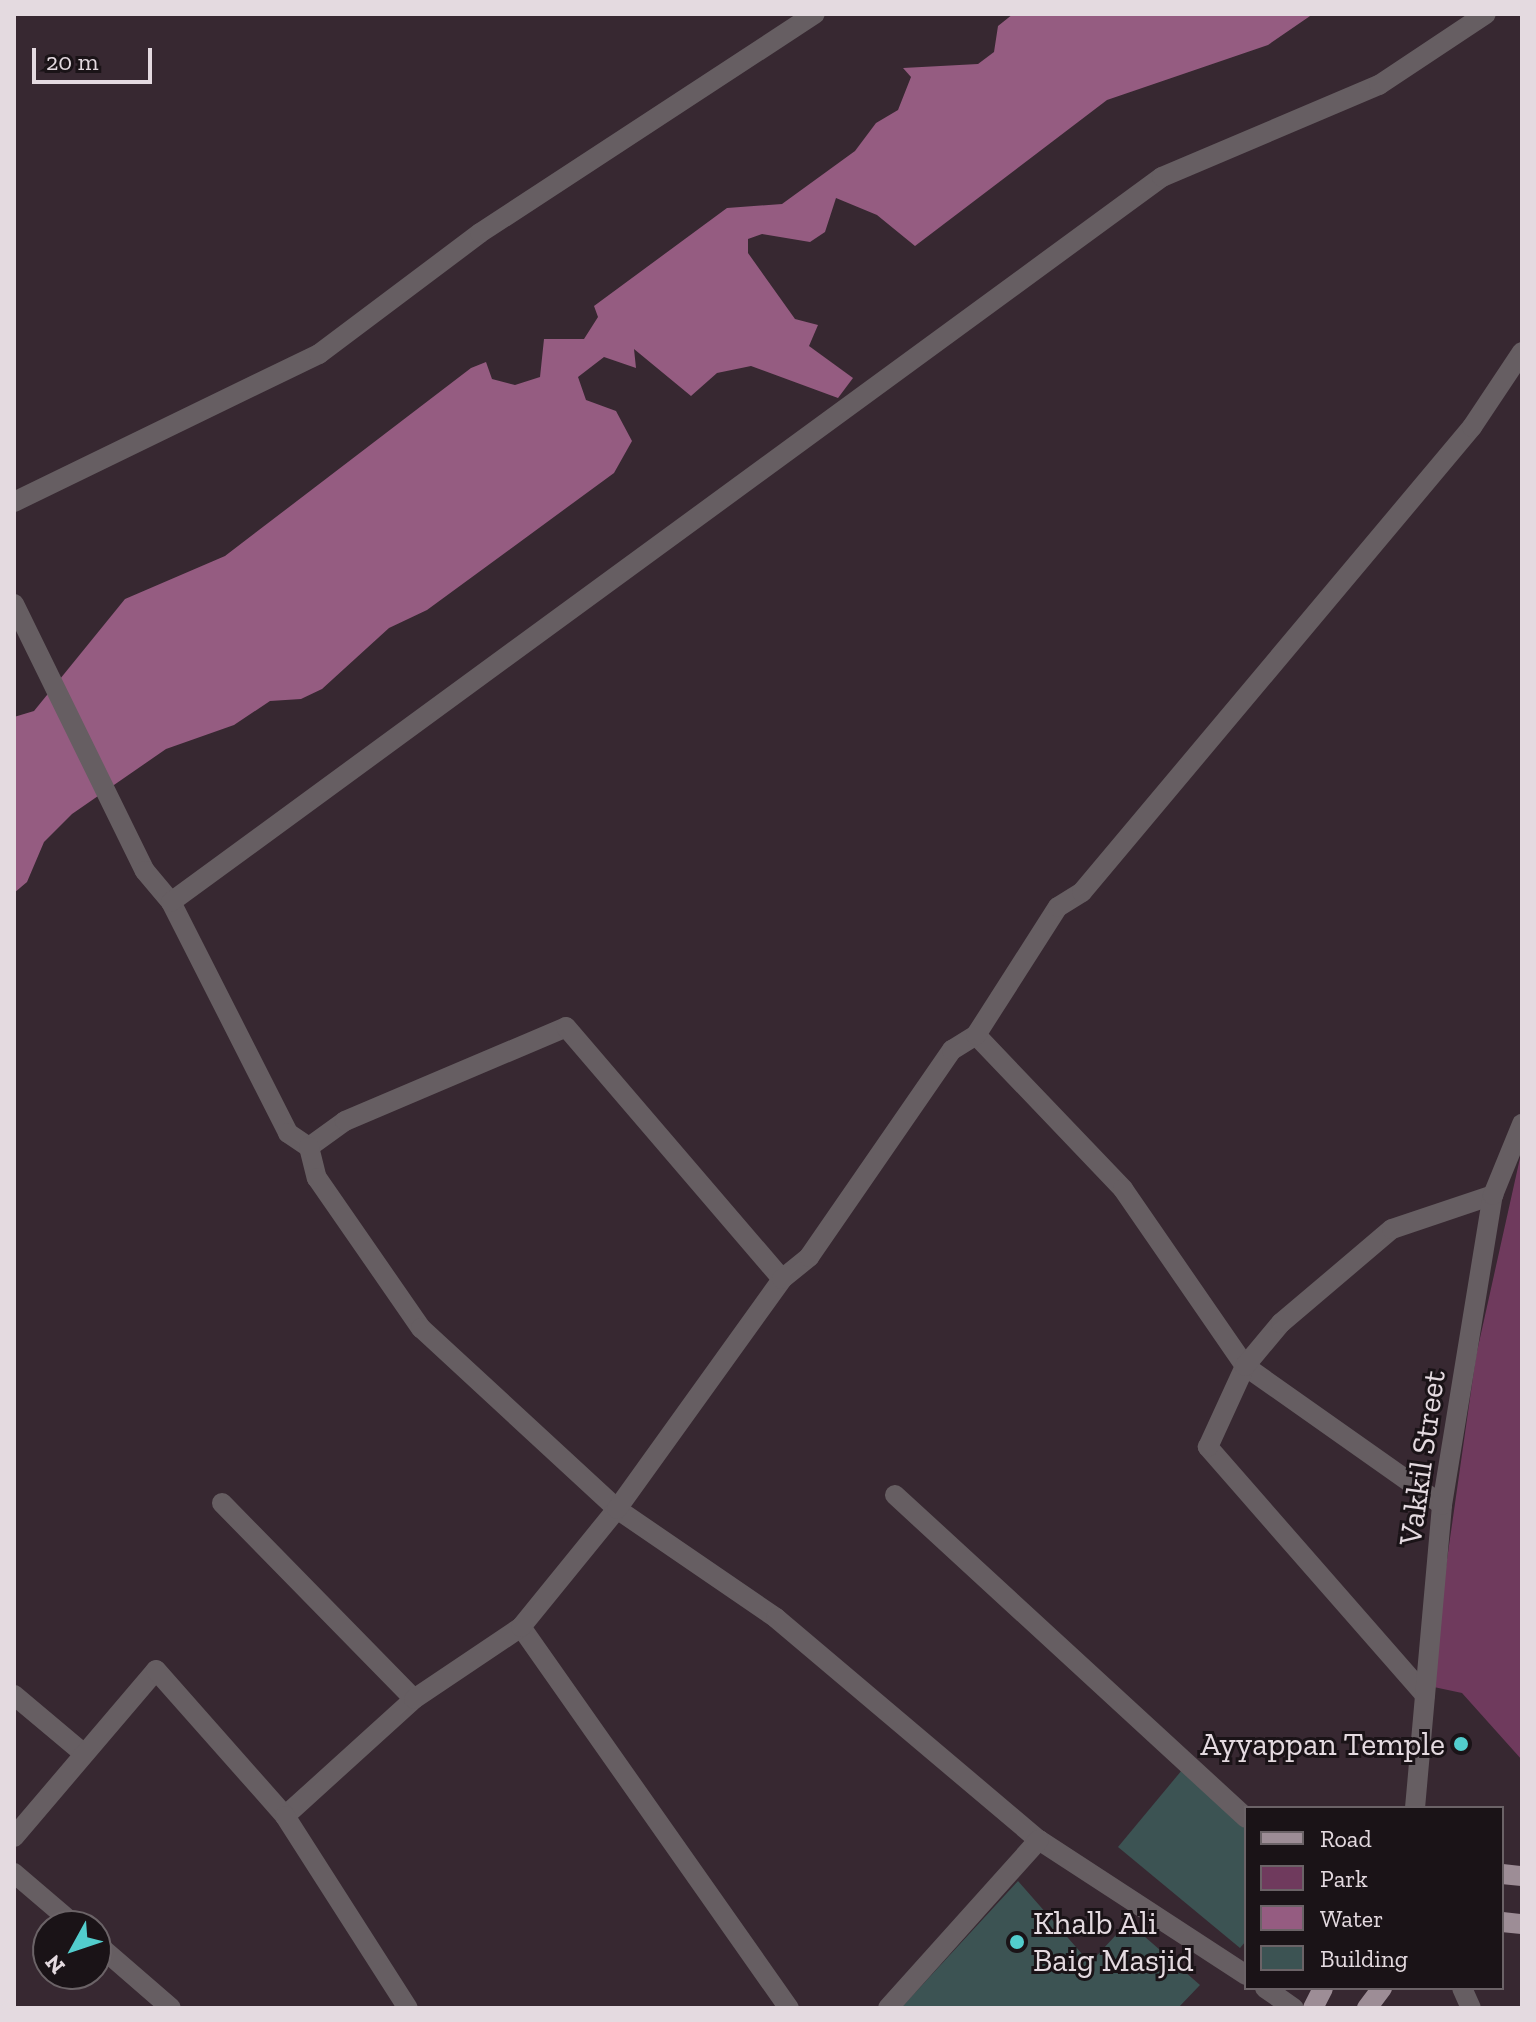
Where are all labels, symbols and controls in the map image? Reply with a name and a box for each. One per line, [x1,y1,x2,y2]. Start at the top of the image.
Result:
scale bar [36,32,156,82]
text: 20 m [46,47,98,76]
street label: Vakkil Street [1391,1368,1453,1548]
place label: Ayyappan Temple [1200,1725,1445,1763]
marker: Ayyappan Temple [1452,1735,1470,1753]
legend [1244,1806,1504,1990]
text: Road [1320,1824,1372,1853]
text: Park [1320,1864,1368,1893]
text: Water [1320,1904,1383,1933]
place label: Khalb Ali Baig Masjid [1033,1905,1194,1980]
north arrow [32,1910,112,1990]
marker: Khalb Ali Baig Masjid [1008,1933,1026,1951]
text: Building [1320,1944,1408,1973]
text: N [39,1949,70,1980]

